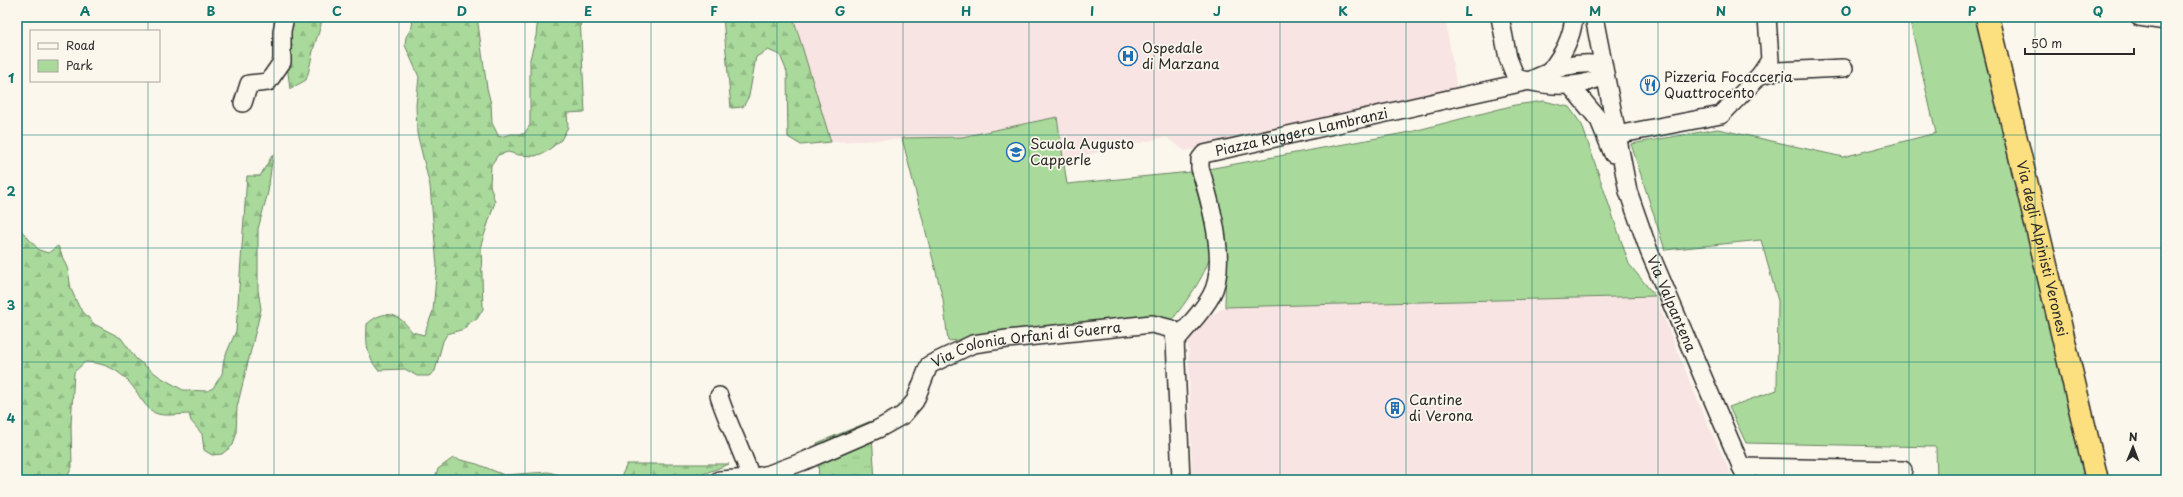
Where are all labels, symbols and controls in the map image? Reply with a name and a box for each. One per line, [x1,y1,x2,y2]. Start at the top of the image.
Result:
text: A [80,1,90,20]
text: B [207,1,216,20]
text: C [332,1,342,20]
text: D [457,1,467,20]
text: E [584,1,592,20]
text: F [710,1,718,20]
text: G [835,1,845,20]
text: H [961,1,971,20]
text: I [1090,1,1094,20]
text: J [1213,1,1221,20]
text: K [1338,1,1348,20]
text: L [1465,1,1473,20]
text: M [1589,1,1601,20]
text: N [1716,1,1726,20]
text: O [1841,1,1851,20]
text: P [1968,1,1977,20]
text: Q [2093,1,2103,20]
legend [30,30,160,82]
scale bar [2025,30,2134,56]
text: 50 m [2031,34,2062,52]
text: Road [66,36,95,54]
place label: Ospedale di Marzana [1142,37,1220,74]
hospital icon: Ospedale di Marzana [1117,45,1139,67]
text: Park [66,56,93,74]
place label: Pizzeria Focacceria Quattrocento [1664,66,1793,103]
text: 1 [8,68,14,87]
restaurant icon: Pizzeria Focacceria Quattrocento [1639,74,1661,96]
street label: Piazza Ruggero Lambranzi [1213,102,1390,161]
place label: Scuola Augusto Capperle [1030,133,1134,170]
school or university icon: Scuola Augusto Capperle [1005,141,1027,163]
street label: Via degli Alpinisti Veronesi [2011,158,2074,339]
text: 2 [6,181,16,200]
street label: Via Valpantena [1642,252,1702,355]
text: 3 [7,295,16,314]
street label: Via Colonia Orfani di Guerra [928,316,1122,372]
place label: Cantine di Verona [1409,389,1473,426]
building icon: Cantine di Verona [1384,397,1406,419]
text: 4 [7,408,16,427]
north arrow [2113,427,2153,467]
text: N [2129,428,2138,445]

